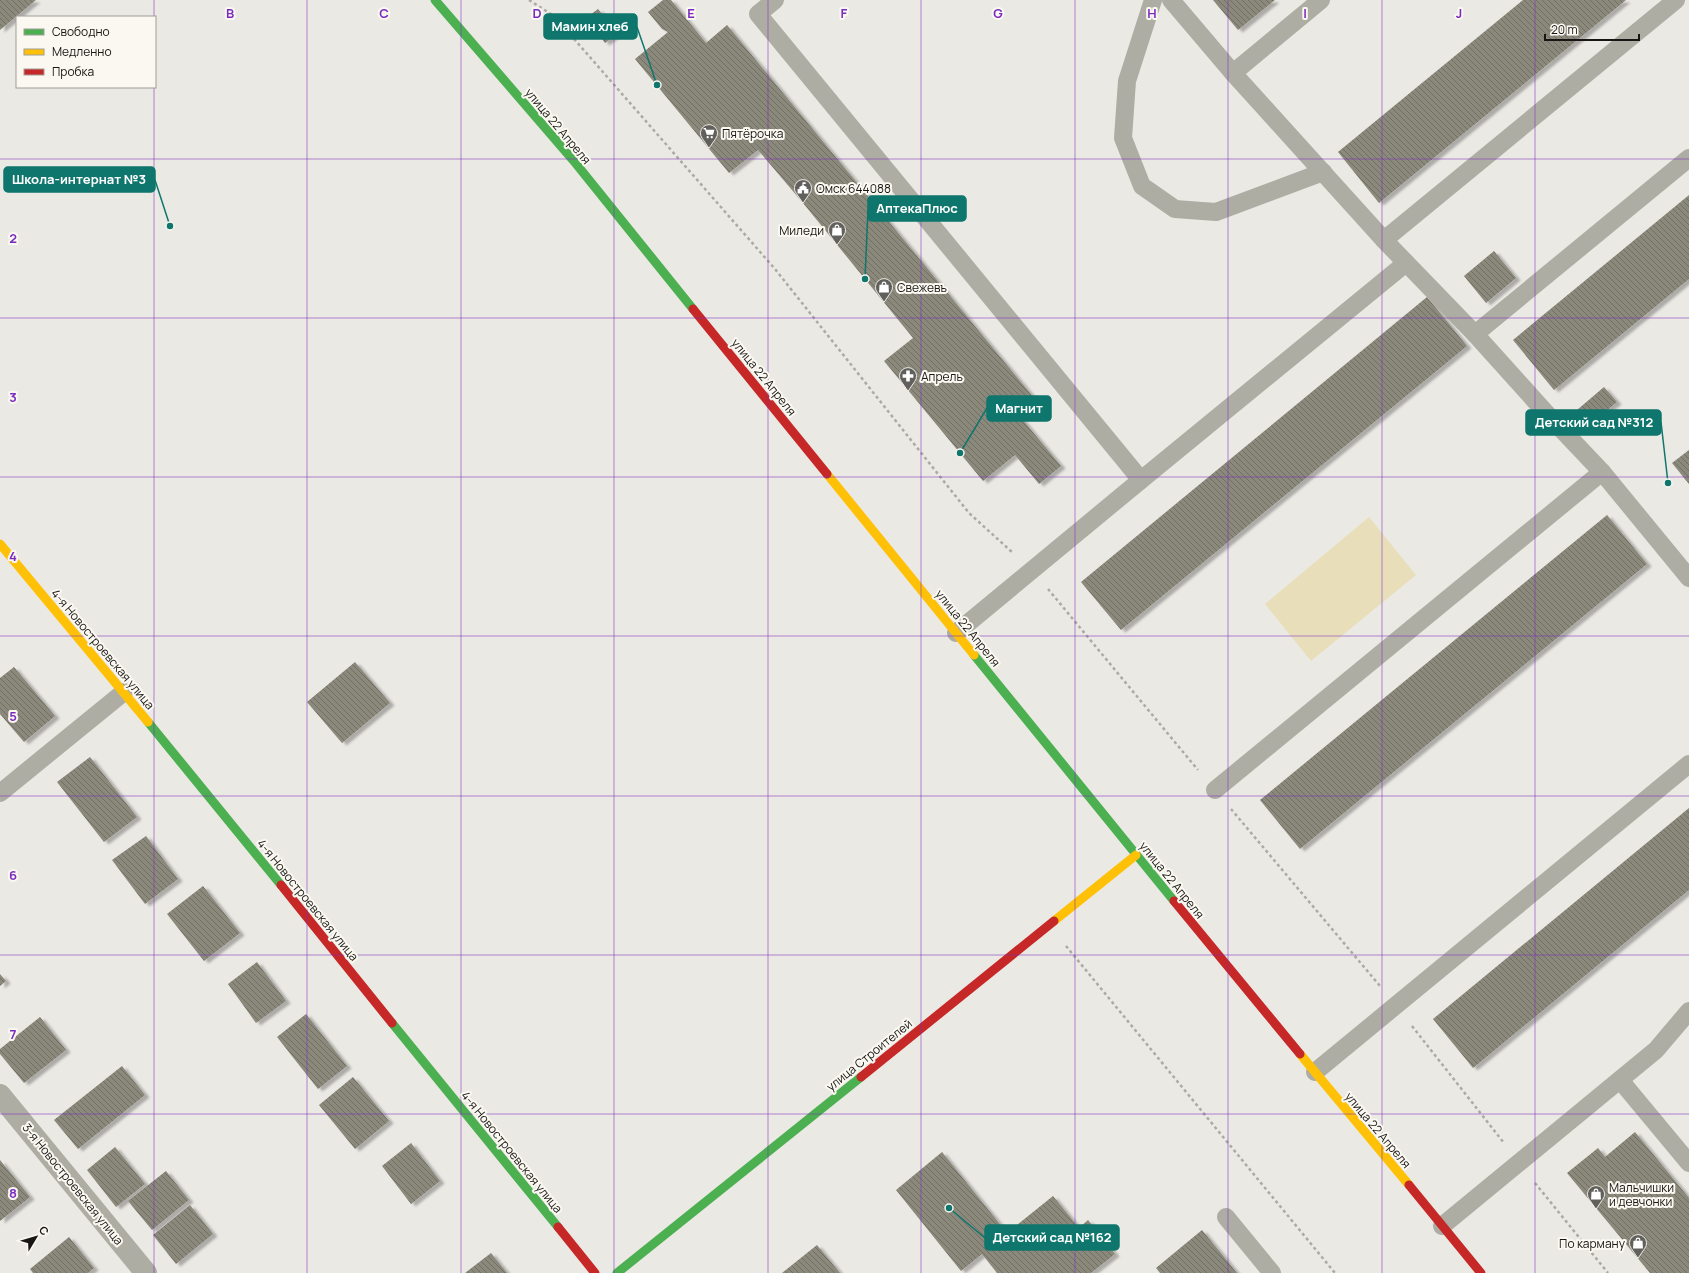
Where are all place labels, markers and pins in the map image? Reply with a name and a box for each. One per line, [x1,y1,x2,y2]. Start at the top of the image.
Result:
callout: Мамин хлеб [544,14,637,39]
supermarket icon: Пятёрочка [699,123,719,148]
place label: Пятёрочка [722,125,783,142]
callout: Школа-интернат №3 [4,167,155,192]
public building icon: Омск 644088 [793,178,813,203]
place label: Омск 644088 [816,180,891,197]
callout: АптекаПлюс [868,196,966,221]
shop icon: Миледи [827,220,847,245]
place label: Миледи [779,222,824,239]
shop icon: Свежевъ [874,277,894,302]
place label: Свежевъ [897,279,947,296]
pharmacy icon: Апрель [898,366,918,391]
place label: Апрель [921,368,963,385]
callout: Магнит [987,396,1051,421]
callout: Детский сад №312 [1526,410,1661,435]
place label: Мальчишки и девчонки [1609,1179,1674,1210]
shop icon: Мальчишки и девчонки [1586,1184,1606,1209]
callout: Детский сад №162 [985,1225,1119,1250]
shop icon: По карману [1628,1233,1648,1258]
place label: По карману [1559,1235,1626,1252]

